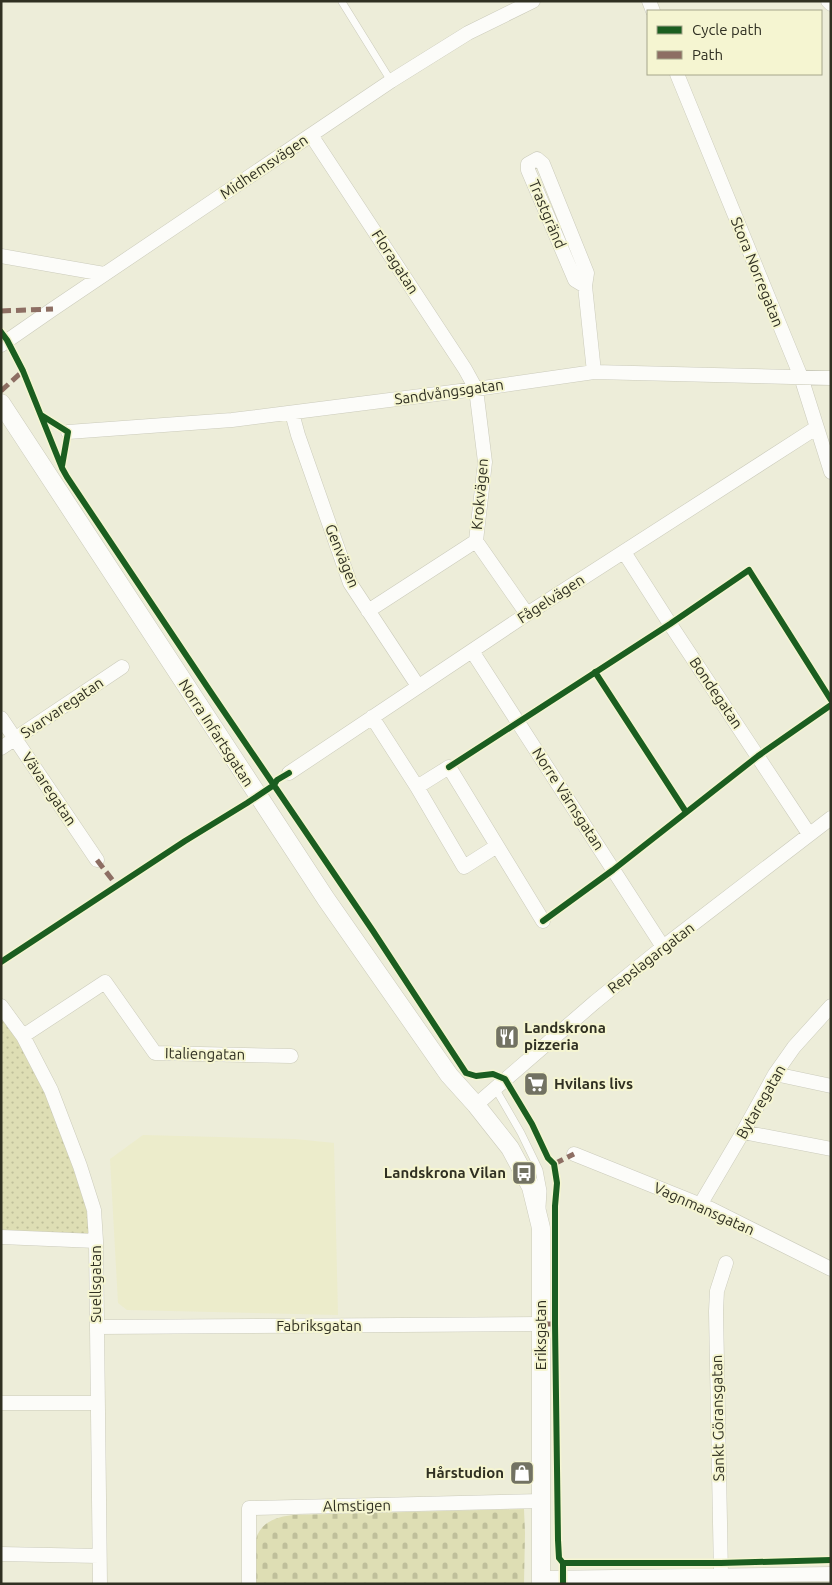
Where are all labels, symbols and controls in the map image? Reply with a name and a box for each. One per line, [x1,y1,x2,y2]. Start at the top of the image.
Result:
legend [647,10,822,75]
text: Cycle path [692,21,762,38]
text: Path [692,46,723,63]
street label: Midhemsvägen [217,131,311,202]
street label: Trastgränd [525,177,570,251]
street label: Stora Norregatan [728,214,787,329]
street label: Floragatan [369,227,422,297]
street label: Sandvångsgatan [393,375,505,408]
street label: Krokvägen [468,458,491,530]
street label: Genvägen [322,521,363,590]
street label: Fågelvägen [514,571,587,626]
street label: Bondegatan [686,654,747,732]
street label: Svarvaregatan [17,674,106,742]
street label: Norra Infartsgatan [175,676,257,790]
street label: Norre Värnsgatan [529,744,608,853]
street label: Vävaregatan [19,749,80,828]
street label: Repslagargatan [604,919,697,997]
place label: Landskrona pizzeria [524,1019,606,1053]
restaurant icon: Landskrona pizzeria [494,1024,520,1050]
street label: Italiengatan [165,1044,245,1063]
street label: Bytaregatan [733,1062,789,1142]
supermarket icon: Hvilans livs [523,1071,549,1097]
place label: Hvilans livs [554,1075,633,1092]
bus stop icon: Landskrona Vilan [511,1160,537,1186]
place label: Landskrona Vilan [384,1164,506,1181]
street label: Vagnmansgatan [651,1179,757,1238]
street label: Suellsgatan [87,1245,104,1323]
street label: Eriksgatan [532,1300,549,1370]
street label: Fabriksgatan [276,1317,362,1334]
street label: Sankt Göransgatan [708,1355,727,1481]
shop icon: Hårstudion [509,1460,535,1486]
place label: Hårstudion [426,1464,504,1481]
street label: Almstigen [323,1496,391,1515]

